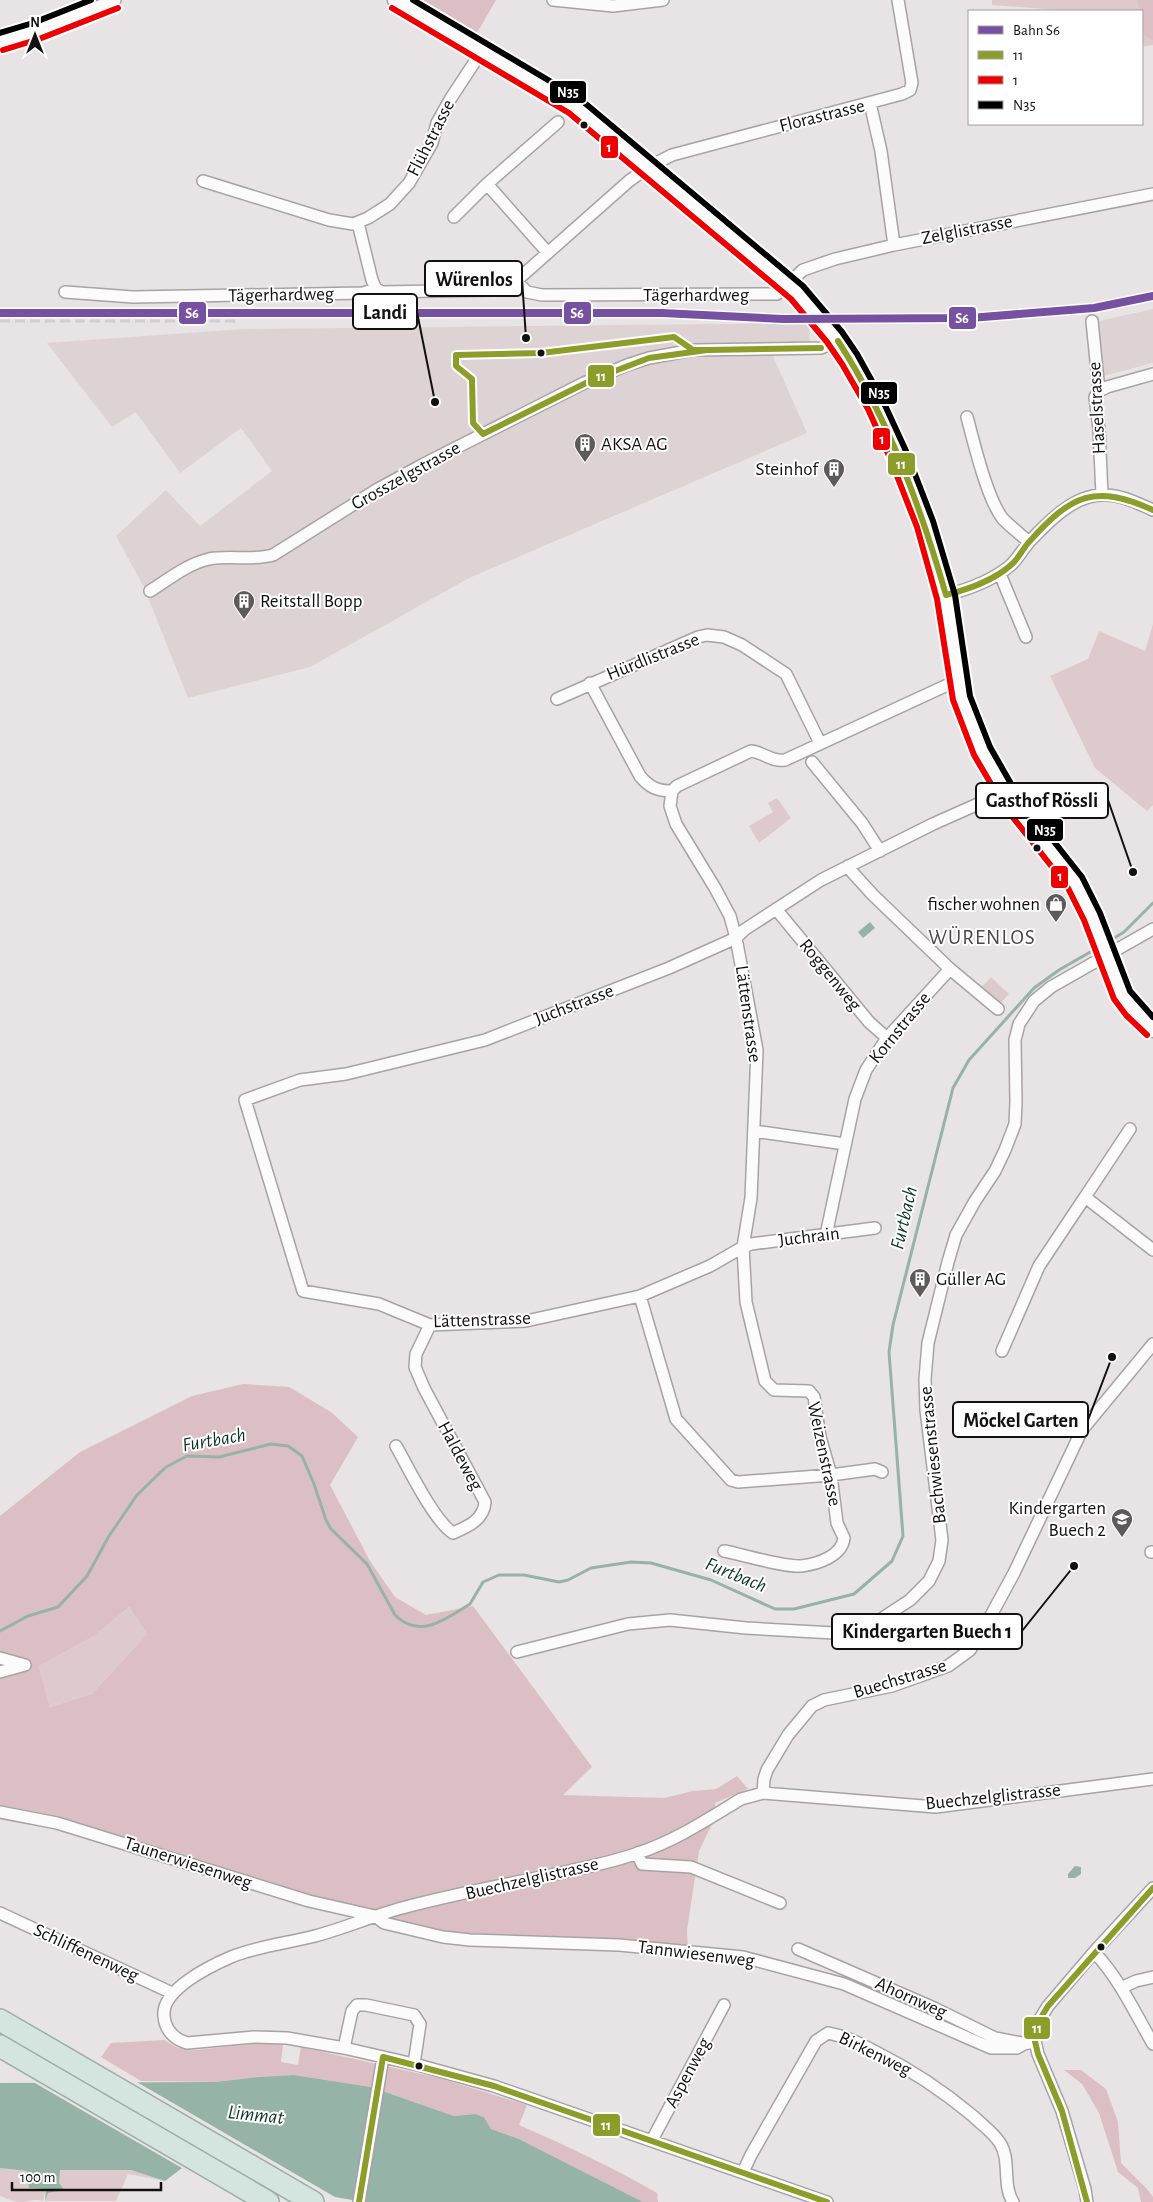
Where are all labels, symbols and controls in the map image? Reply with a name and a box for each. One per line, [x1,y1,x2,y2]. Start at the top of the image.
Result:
north arrow [10,10,60,60]
legend [968,10,1143,125]
text: N [30,16,40,30]
text: Bahn S6 [1013,23,1060,38]
text: 11 [1013,48,1023,63]
text: 1 [1013,73,1018,88]
line badge: N35 [549,80,587,104]
text: N35 [557,86,579,100]
street label: Florastrasse [777,96,867,136]
street label: Flühstrasse [404,97,458,179]
text: N35 [1013,98,1036,113]
unlabelled marker [579,120,589,130]
line badge: 1 [600,135,619,159]
text: 1 [606,141,612,155]
street label: Zelglistrasse [920,212,1014,248]
callout: Würenlos [425,261,522,296]
text: Würenlos [435,270,513,290]
street label: Tägerhardweg [228,285,335,305]
street label: Tägerhardweg [643,286,750,305]
callout: Landi [353,294,417,329]
line badge: S6 [178,301,207,325]
line badge: S6 [563,301,592,325]
text: Landi [363,303,407,323]
line badge: S6 [948,306,977,330]
text: S6 [185,307,199,321]
text: S6 [570,307,584,321]
text: S6 [955,312,969,326]
unlabelled marker [536,348,546,358]
street label: Haselstrasse [1085,361,1109,455]
line badge: 11 [587,364,615,388]
text: 11 [596,370,606,384]
line badge: N35 [860,381,898,405]
text: N35 [868,387,890,401]
line badge: 1 [872,427,891,451]
building icon: AKSA AG [573,432,597,463]
text: 1 [879,433,885,447]
place label: AKSA AG [601,435,668,454]
street label: Grosszelgstrasse [348,438,464,514]
line badge: 11 [887,452,916,476]
building icon: Steinhof [822,457,846,488]
text: 11 [896,458,906,472]
place label: Steinhof [755,460,819,479]
building icon: Reitstall Bopp [232,589,256,620]
place label: Reitstall Bopp [260,592,362,611]
street label: Hürdlistrasse [604,630,702,684]
callout: Gasthof Rössli [976,783,1108,818]
text: Gasthof Rössli [986,791,1098,811]
line badge: N35 [1026,818,1064,842]
text: N35 [1034,824,1056,838]
unlabelled marker [1032,843,1042,853]
line badge: 1 [1050,865,1069,889]
text: 1 [1057,870,1063,884]
shop icon: fischer wohnen [1044,892,1068,923]
place label: fischer wohnen [927,895,1040,914]
district label: WÜRENLOS [928,926,1036,948]
street label: Roggenweg [795,936,865,1015]
street label: Lättenstrasse [732,964,764,1064]
street label: Juchstrasse [532,981,616,1029]
street label: Kornstrasse [866,989,934,1067]
water label: Furtbach [887,1185,921,1251]
street label: Juchrain [777,1224,841,1250]
building icon: Güller AG [908,1267,932,1298]
place label: Güller AG [936,1270,1006,1289]
street label: Lättenstrasse [433,1309,531,1331]
street label: Bachwiesenstrasse [916,1385,950,1525]
street label: Weizenstrasse [804,1400,844,1508]
callout: Möckel Garten [953,1402,1088,1437]
text: Möckel Garten [963,1411,1079,1431]
street label: Haldeweg [434,1418,486,1494]
water label: Furtbach [181,1425,247,1455]
place label: Kindergarten Buech 2 [1008,1499,1106,1540]
school or university icon: Kindergarten Buech 2 [1110,1507,1134,1538]
water label: Furtbach [703,1554,769,1596]
callout: Kindergarten Buech 1 [832,1614,1022,1649]
text: Kindergarten Buech 1 [842,1622,1012,1642]
street label: Buechstrasse [851,1656,949,1702]
street label: Buechzelglistrasse [924,1780,1062,1814]
street label: Taunerwiesenweg [122,1833,255,1893]
street label: Buechzelglistrasse [464,1854,600,1904]
street label: Schliffenenweg [31,1920,142,1986]
street label: Tannwiesenweg [637,1937,756,1971]
unlabelled marker [1096,1942,1106,1952]
street label: Ahornweg [872,1974,950,2022]
line badge: 11 [1023,2016,1051,2040]
text: 11 [1032,2022,1042,2036]
street label: Birkenweg [836,2028,915,2080]
street label: Aspenweg [662,2034,715,2111]
unlabelled marker [414,2061,424,2071]
water label: Limmat [227,2102,285,2128]
line badge: 11 [592,2113,621,2137]
text: 11 [601,2119,611,2133]
scale bar [12,2160,161,2192]
text: 100 m [20,2170,55,2185]

